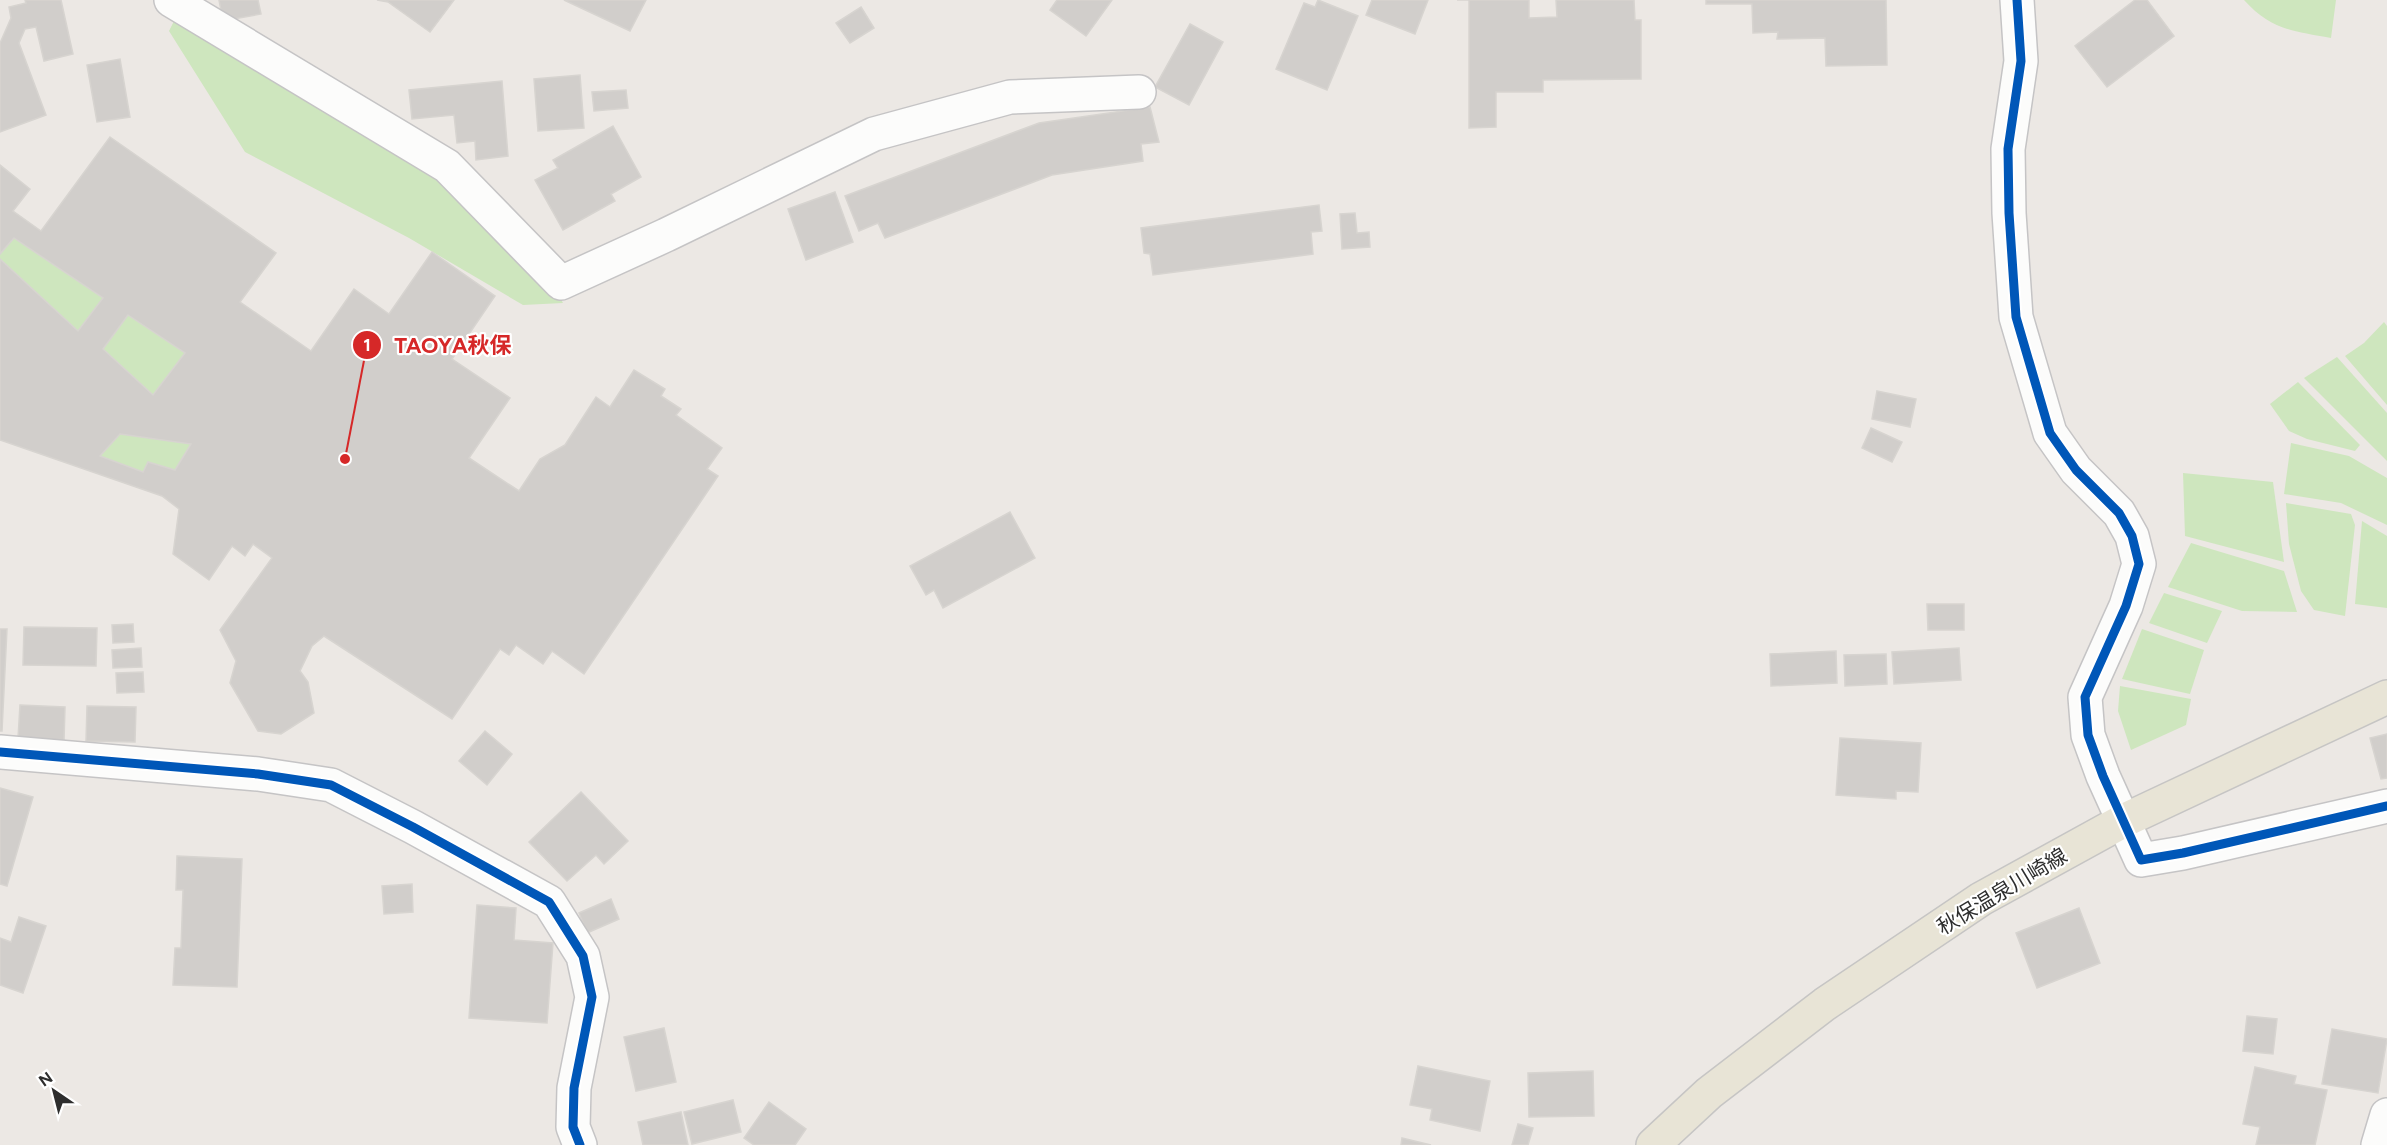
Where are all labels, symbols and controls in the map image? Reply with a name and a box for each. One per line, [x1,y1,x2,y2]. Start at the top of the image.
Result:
callout: TAOYA秋保 [352,325,523,365]
text: TAOYA秋保 [394,332,512,359]
text: 1 [363,334,371,356]
street label: 秋保温泉川崎線 [1933,842,2071,940]
north arrow [24,1061,84,1121]
text: N [35,1068,56,1090]

